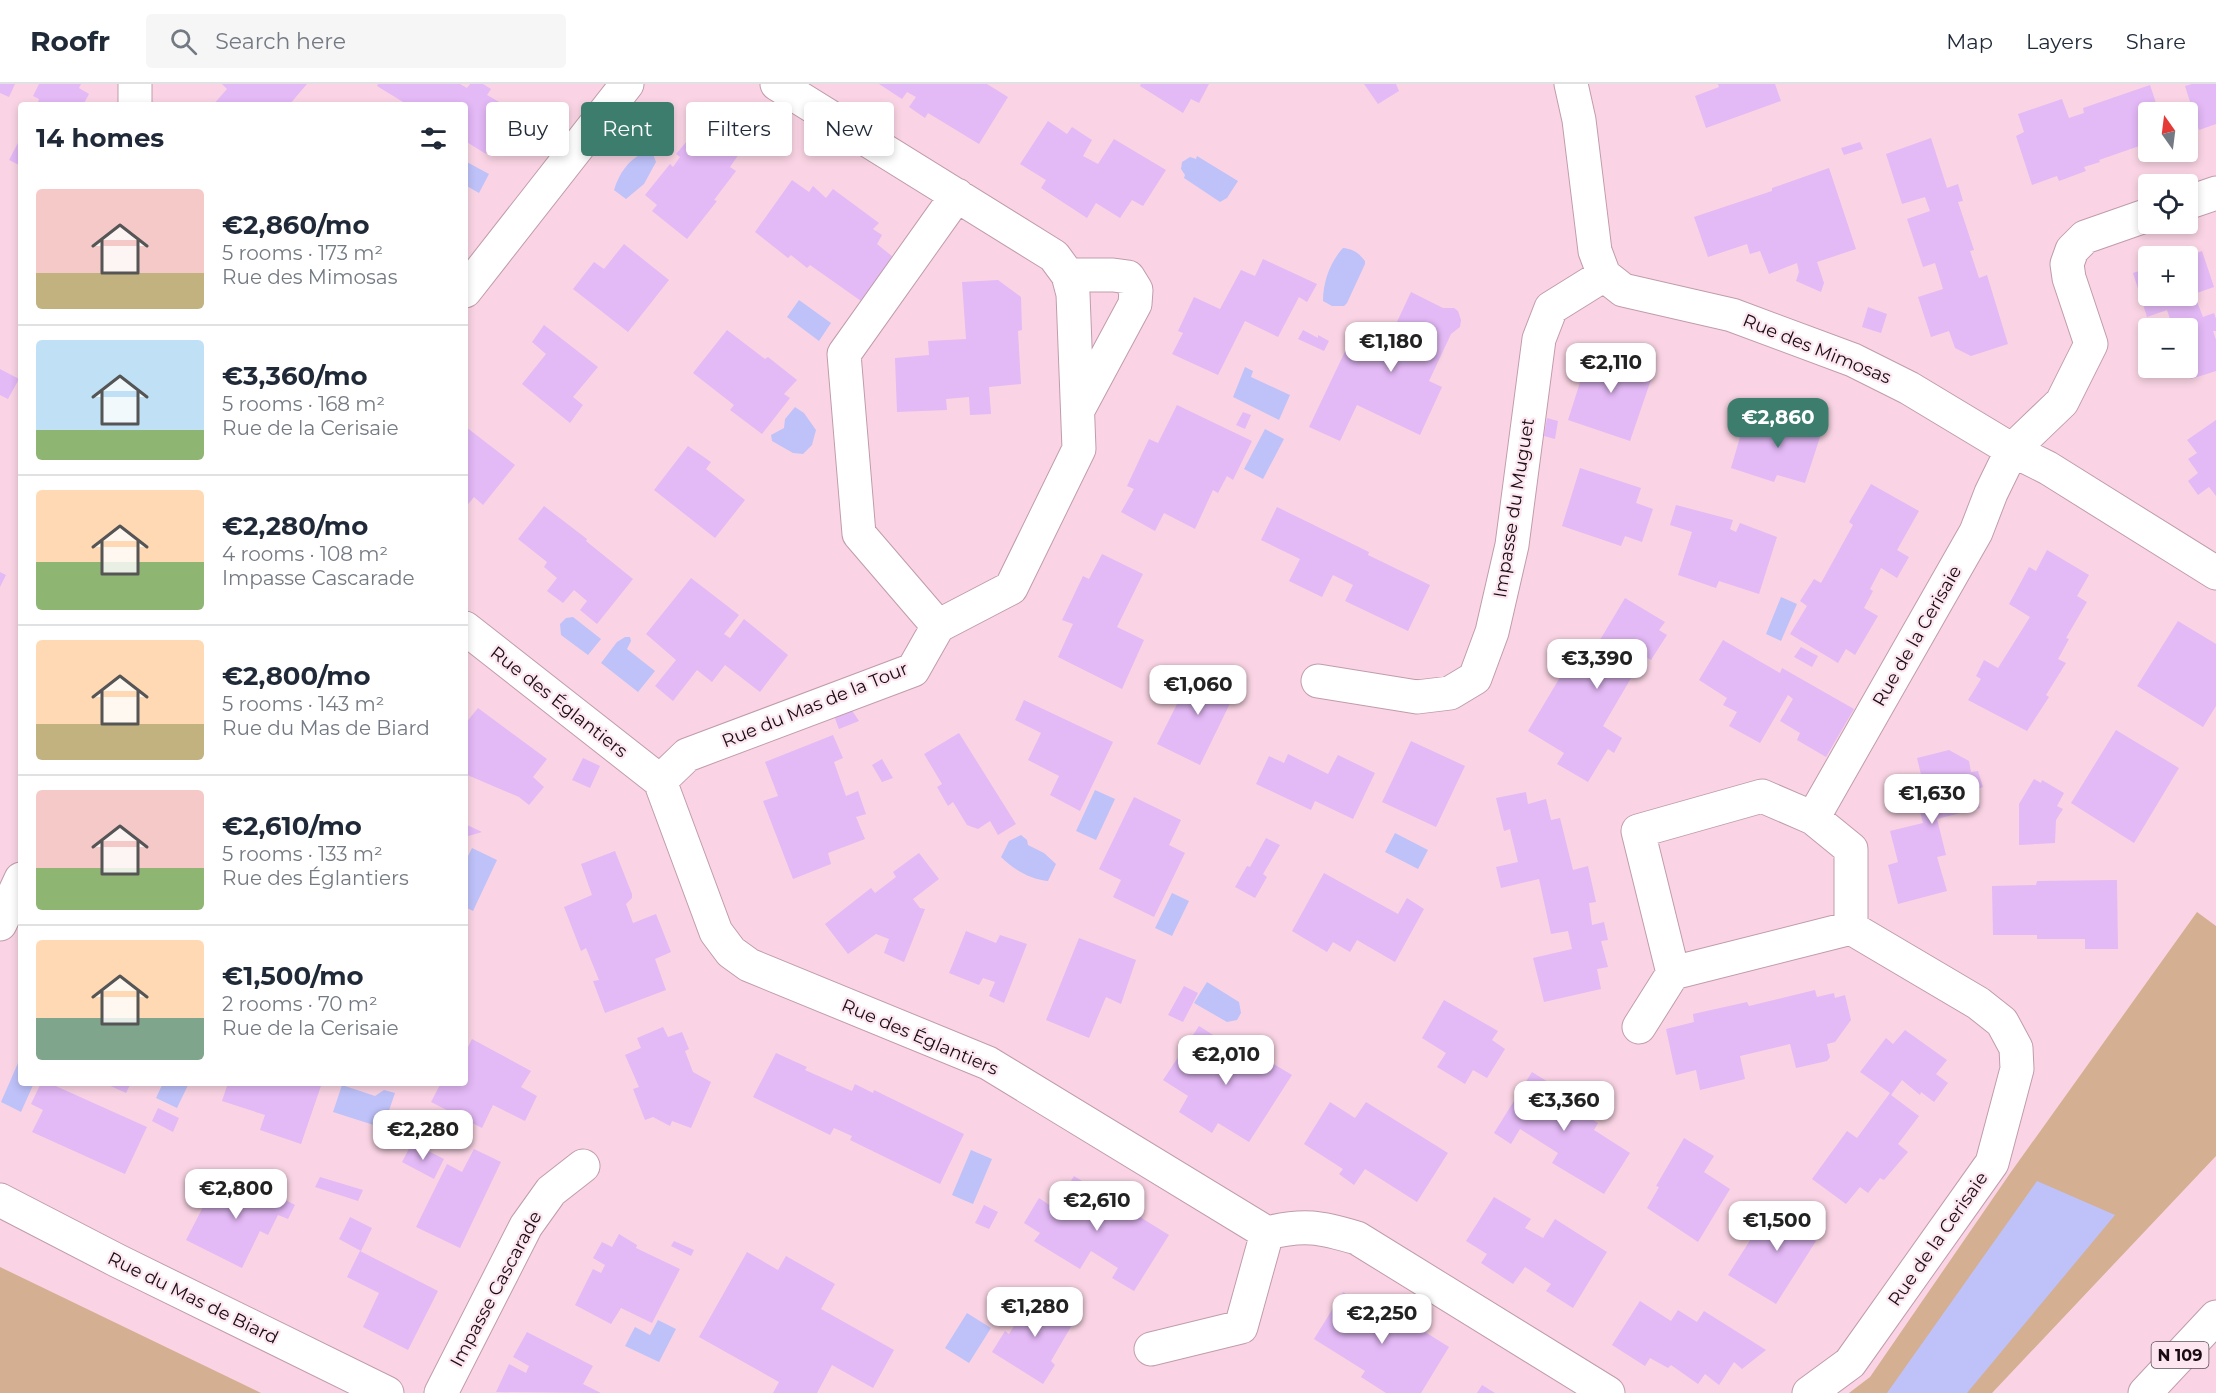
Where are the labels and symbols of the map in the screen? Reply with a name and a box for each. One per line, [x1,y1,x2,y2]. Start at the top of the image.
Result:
north arrow [2138,102,2198,162]
street label: Rue des Mimosas [1740,309,1895,389]
pin: €1,180 [1342,322,1440,373]
pin: €2,110 [1562,343,1660,394]
pin: €2,860 [1729,398,1827,449]
street label: Impasse du Muguet [1489,417,1539,599]
street label: Rue de la Cerisaie [1868,562,1966,710]
pin: €3,390 [1548,639,1646,690]
street label: Rue des Églantiers [486,642,632,763]
street label: Rue du Mas de la Tour [719,658,911,752]
pin: €1,060 [1149,665,1247,716]
pin: €1,630 [1883,774,1981,825]
street label: Rue des Églantiers [838,994,1002,1080]
pin: €2,010 [1177,1035,1275,1086]
pin: €3,360 [1515,1081,1613,1132]
pin: €2,280 [374,1110,472,1161]
street label: Rue de la Cerisaie [1883,1167,1993,1310]
pin: €2,800 [187,1169,285,1220]
pin: €2,610 [1048,1181,1146,1232]
pin: €1,500 [1728,1201,1826,1252]
street label: Impasse Cascarade [446,1207,546,1371]
street label: Rue du Mas de Biard [104,1247,282,1349]
pin: €1,280 [986,1287,1084,1338]
pin: €2,250 [1333,1294,1431,1345]
road number: N 109 [2152,1342,2208,1368]

